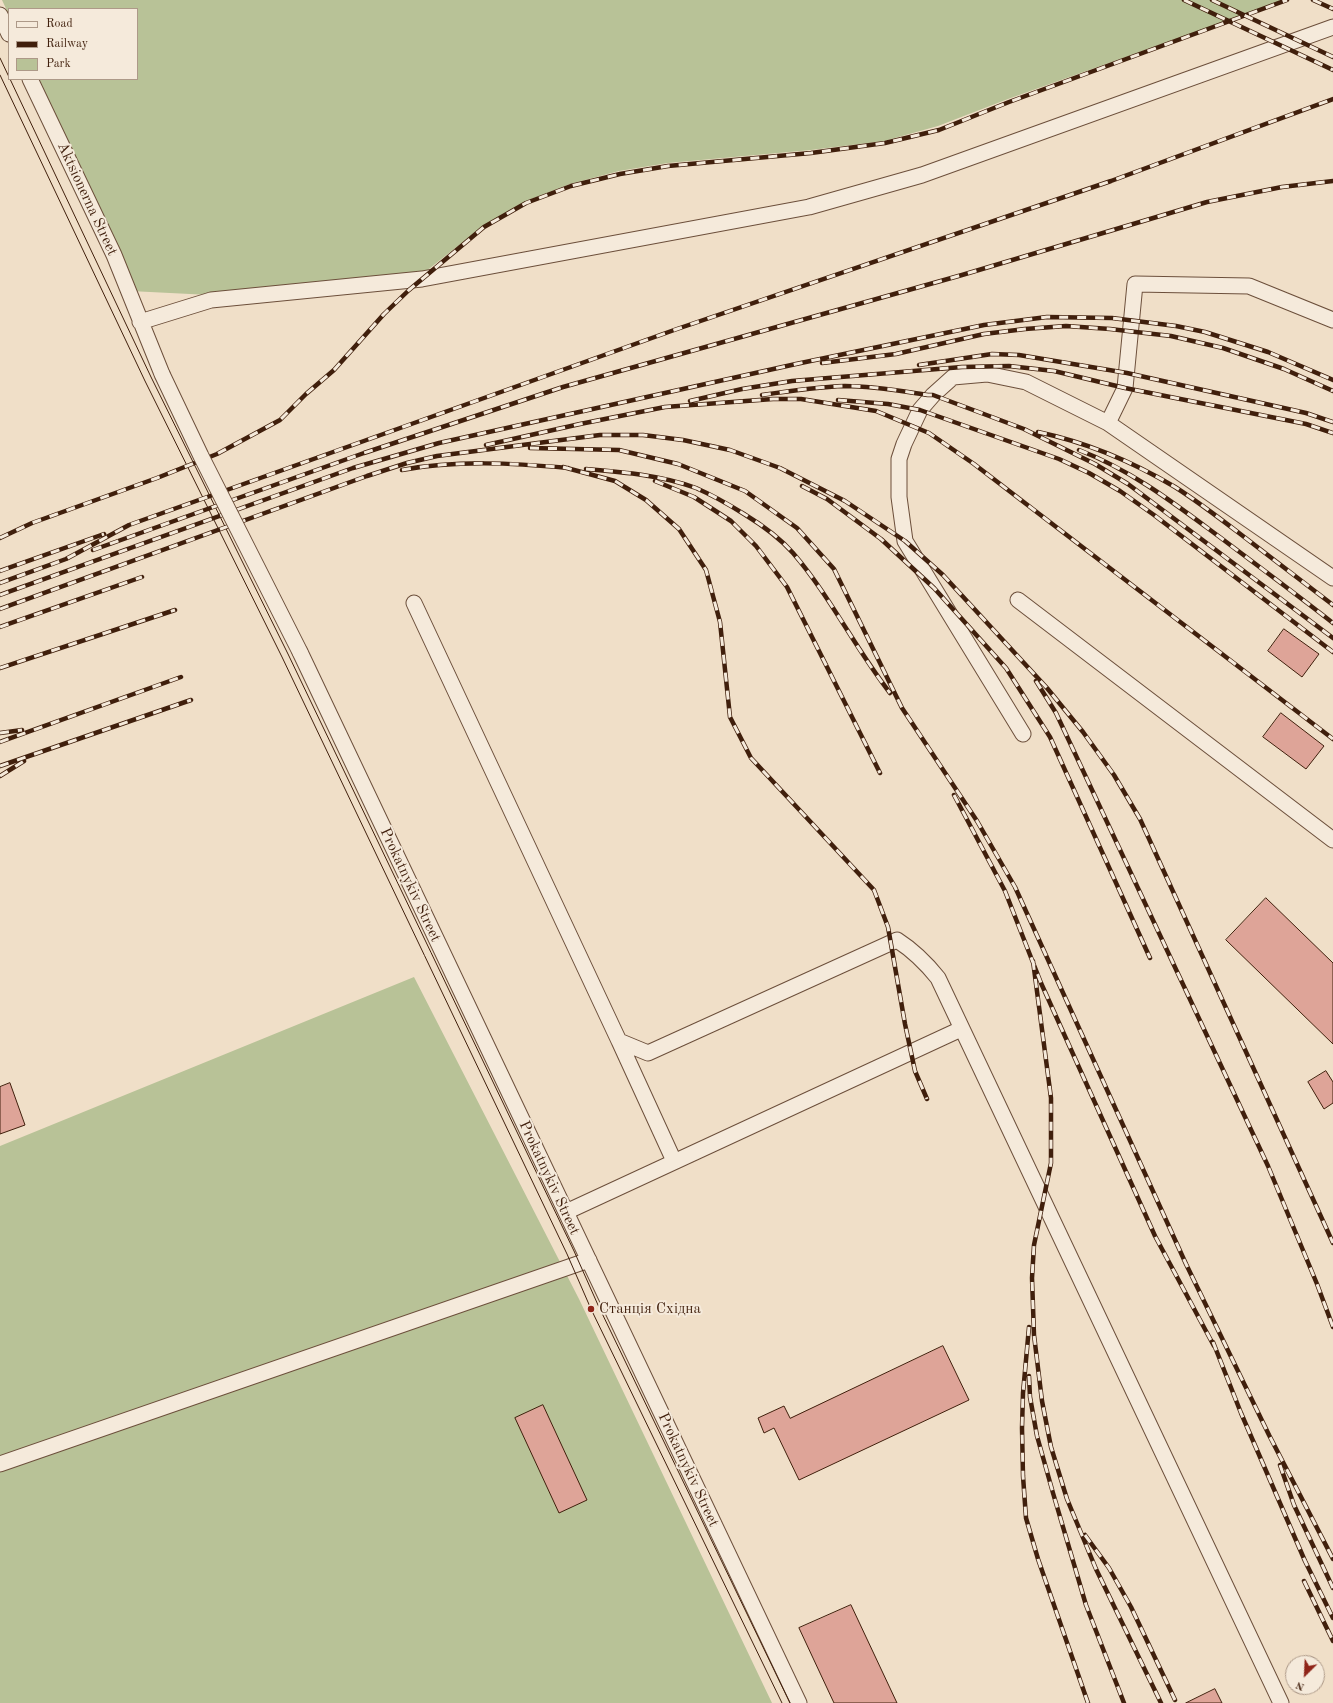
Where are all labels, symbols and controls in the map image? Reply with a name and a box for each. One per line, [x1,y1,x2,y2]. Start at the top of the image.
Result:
legend [8,8,138,80]
text: Road [46,18,73,30]
text: Railway [46,38,88,50]
text: Park [46,58,71,70]
street label: Aktsionerna Street [53,139,121,259]
street label: Prokatnykiv Street [376,825,444,945]
street label: Prokatnykiv Street [515,1118,583,1238]
place label: Станція Східна [599,1300,701,1318]
marker: Станція Східна [586,1304,596,1314]
street label: Prokatnykiv Street [654,1410,722,1530]
north arrow [1285,1655,1325,1695]
text: N [1294,1679,1306,1692]

